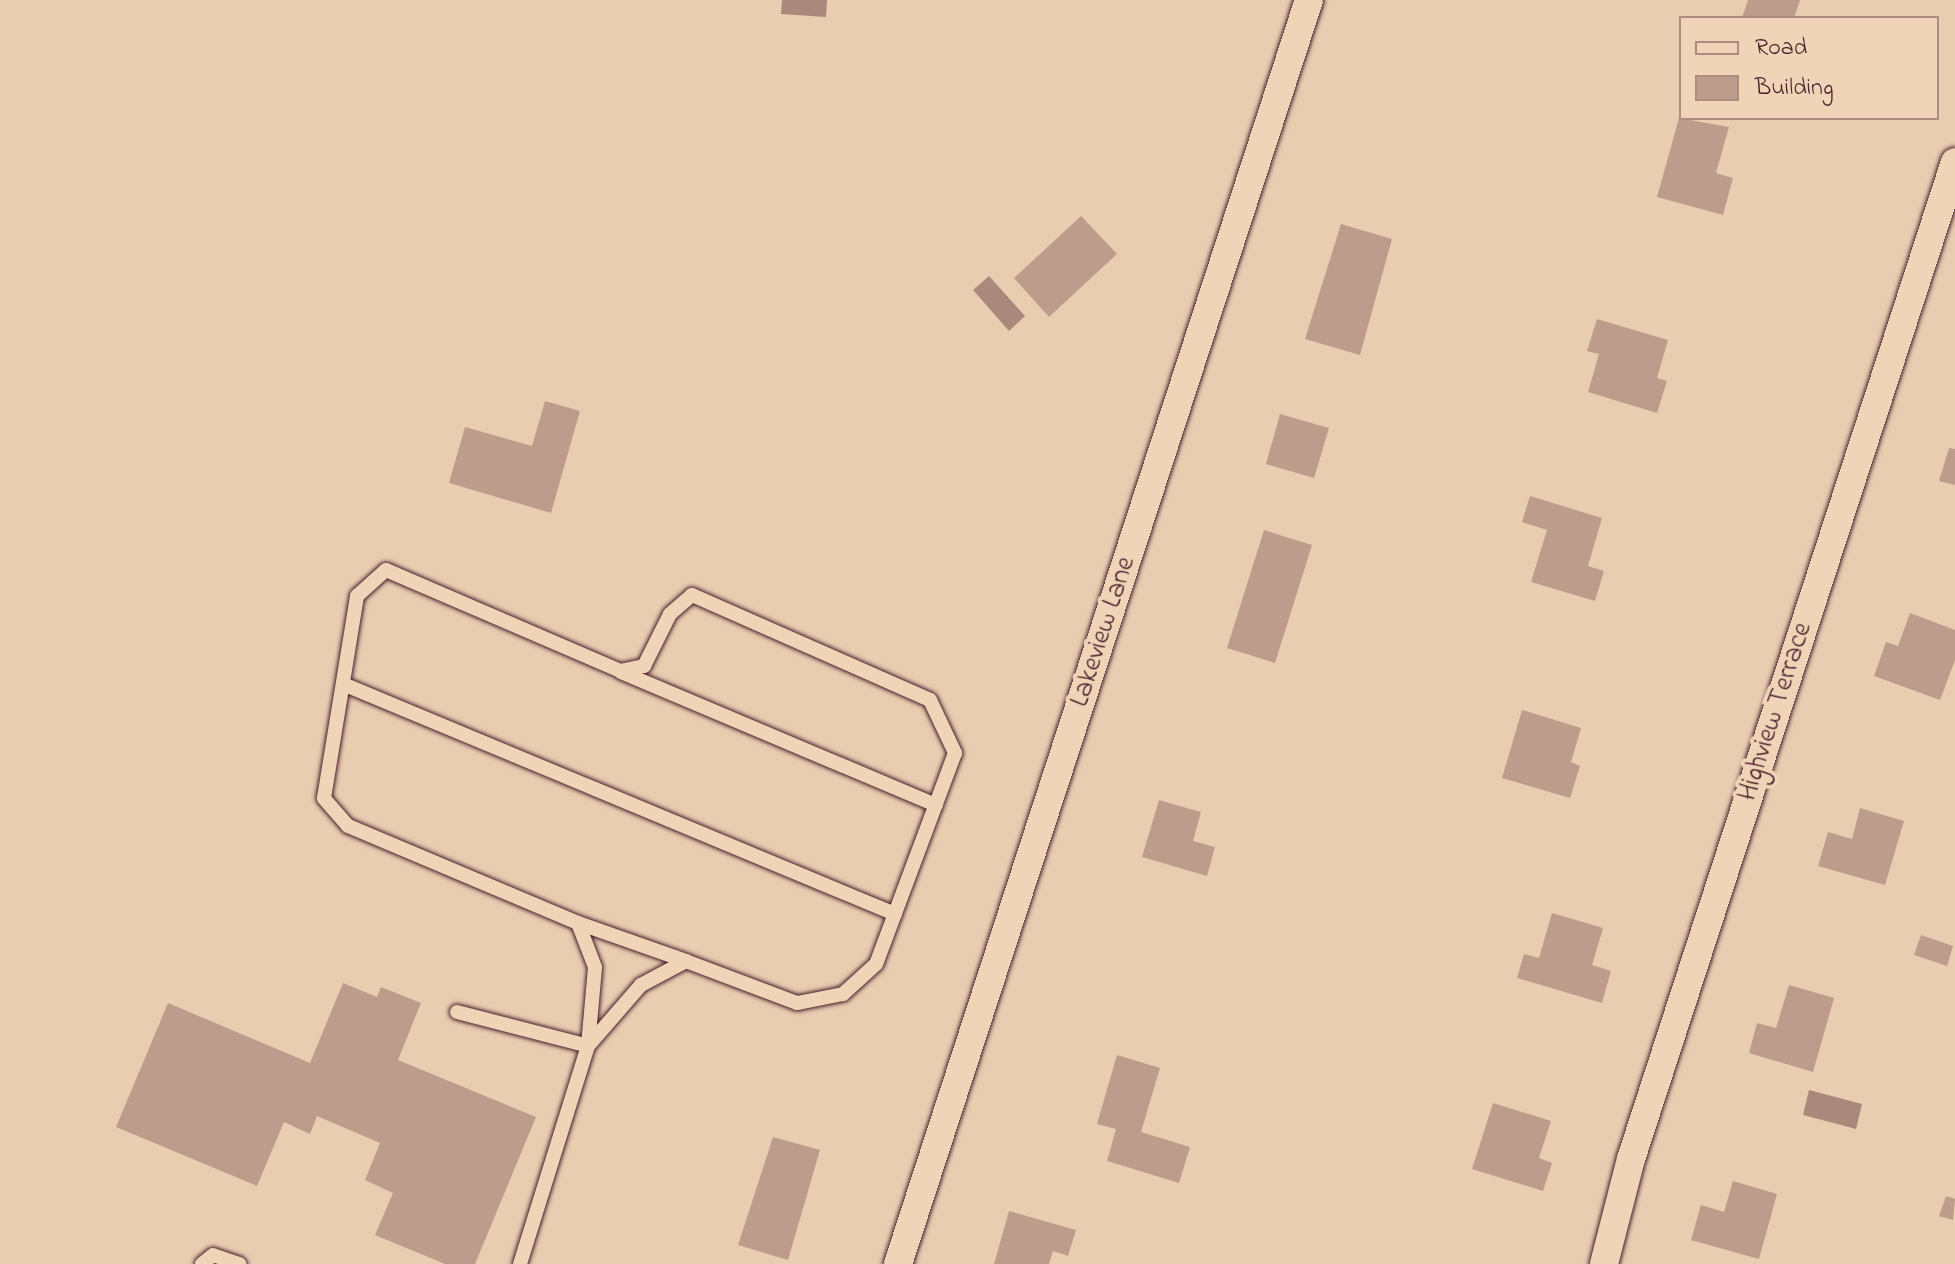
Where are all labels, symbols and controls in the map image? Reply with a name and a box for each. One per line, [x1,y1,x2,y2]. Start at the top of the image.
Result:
legend [1679,16,1939,120]
text: Road [1755,31,1807,66]
text: Building [1755,71,1834,106]
street label: Lakeview Lane [1064,553,1144,711]
street label: Highview Terrace [1731,618,1821,806]

